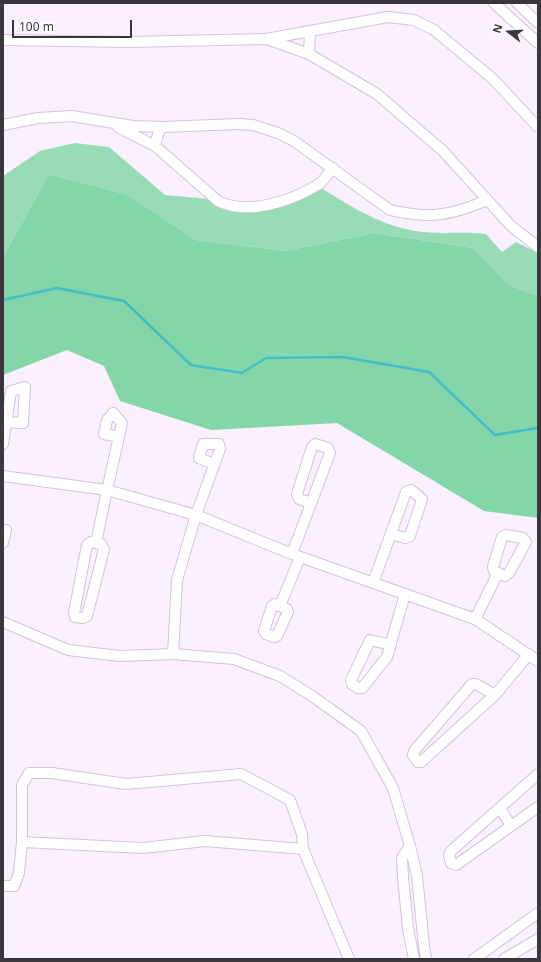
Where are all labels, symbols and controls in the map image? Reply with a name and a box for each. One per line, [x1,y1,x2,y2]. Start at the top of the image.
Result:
scale bar [14,12,134,38]
north arrow [489,12,529,52]
text: 100 m [19,18,54,35]
text: N [489,22,506,35]

